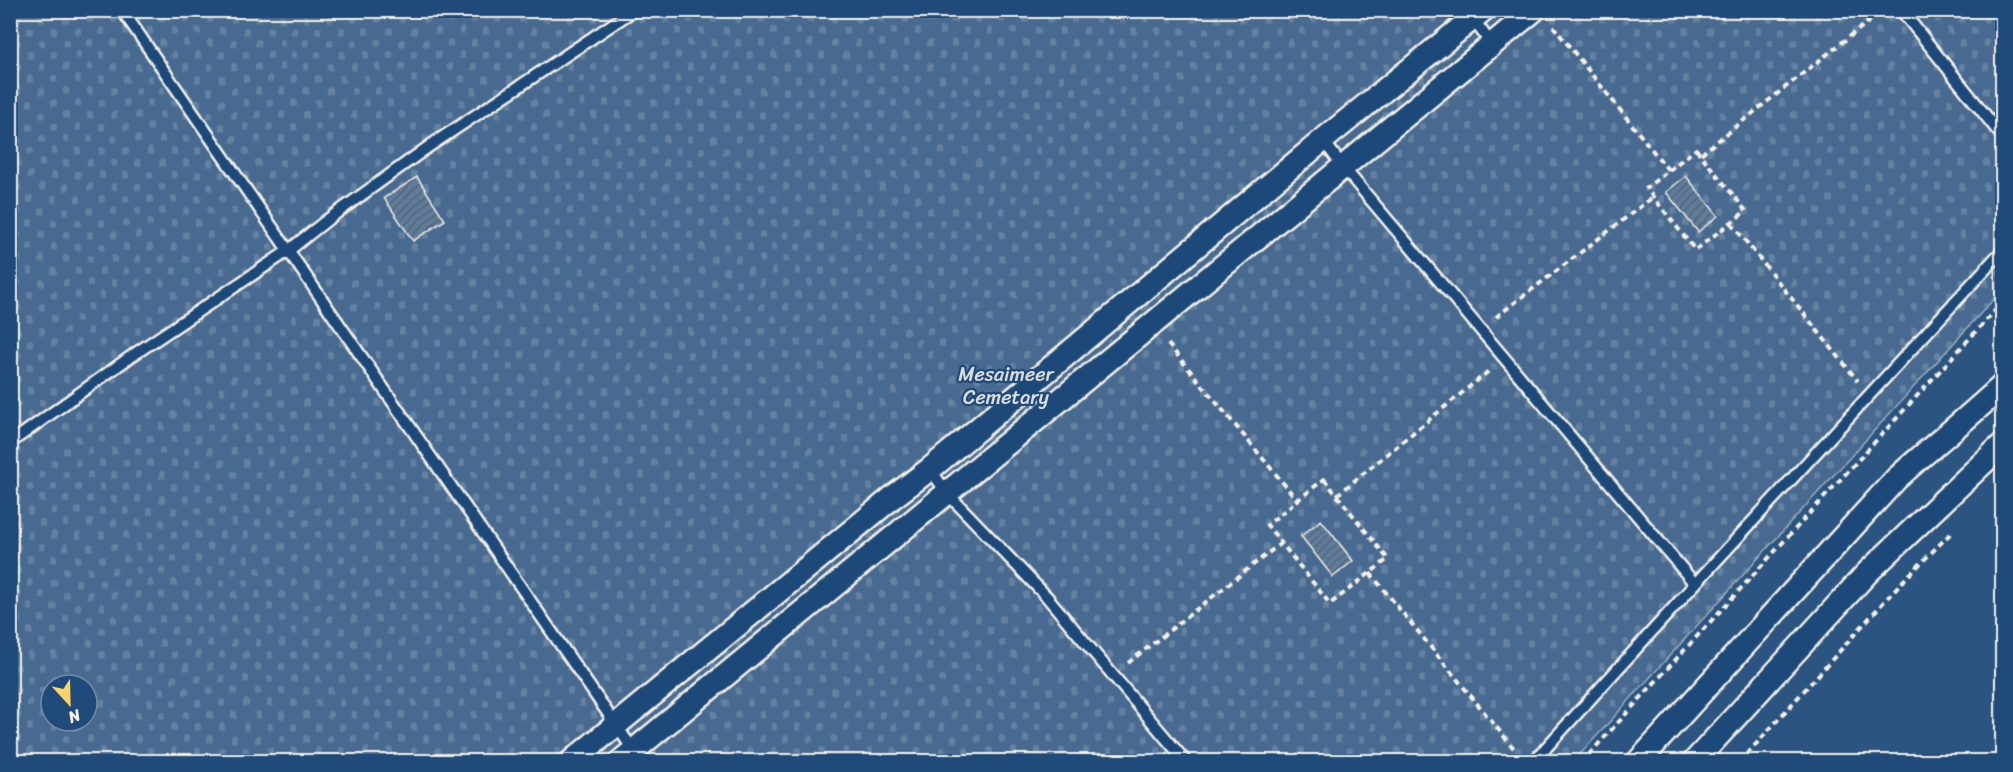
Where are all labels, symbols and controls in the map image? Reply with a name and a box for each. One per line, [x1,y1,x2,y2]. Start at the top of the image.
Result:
park label: Mesaimeer Cemetary [958,357,1055,415]
north arrow [39,673,99,733]
text: N [63,701,86,732]

